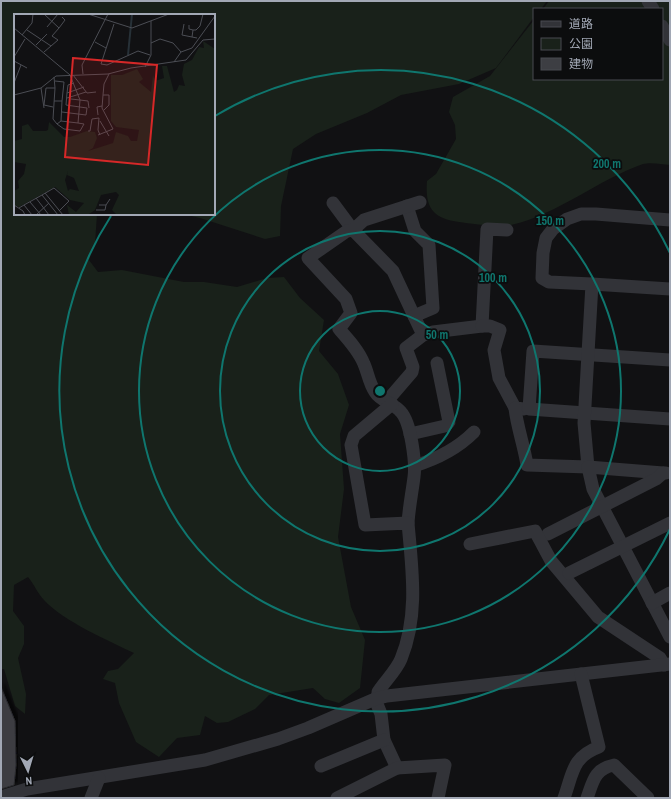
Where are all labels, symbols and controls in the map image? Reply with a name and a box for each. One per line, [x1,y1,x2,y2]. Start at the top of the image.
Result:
legend [533,8,663,80]
inset map [14,14,215,215]
text: 道路 [569,16,593,32]
text: 公園 [569,36,593,52]
text: 建物 [569,56,593,72]
text: 200 m [593,156,621,172]
text: 150 m [536,213,564,229]
text: 100 m [479,270,507,286]
text: 50 m [426,327,448,343]
centre of rings [373,384,387,398]
north arrow [8,751,48,791]
text: N [25,774,33,788]

